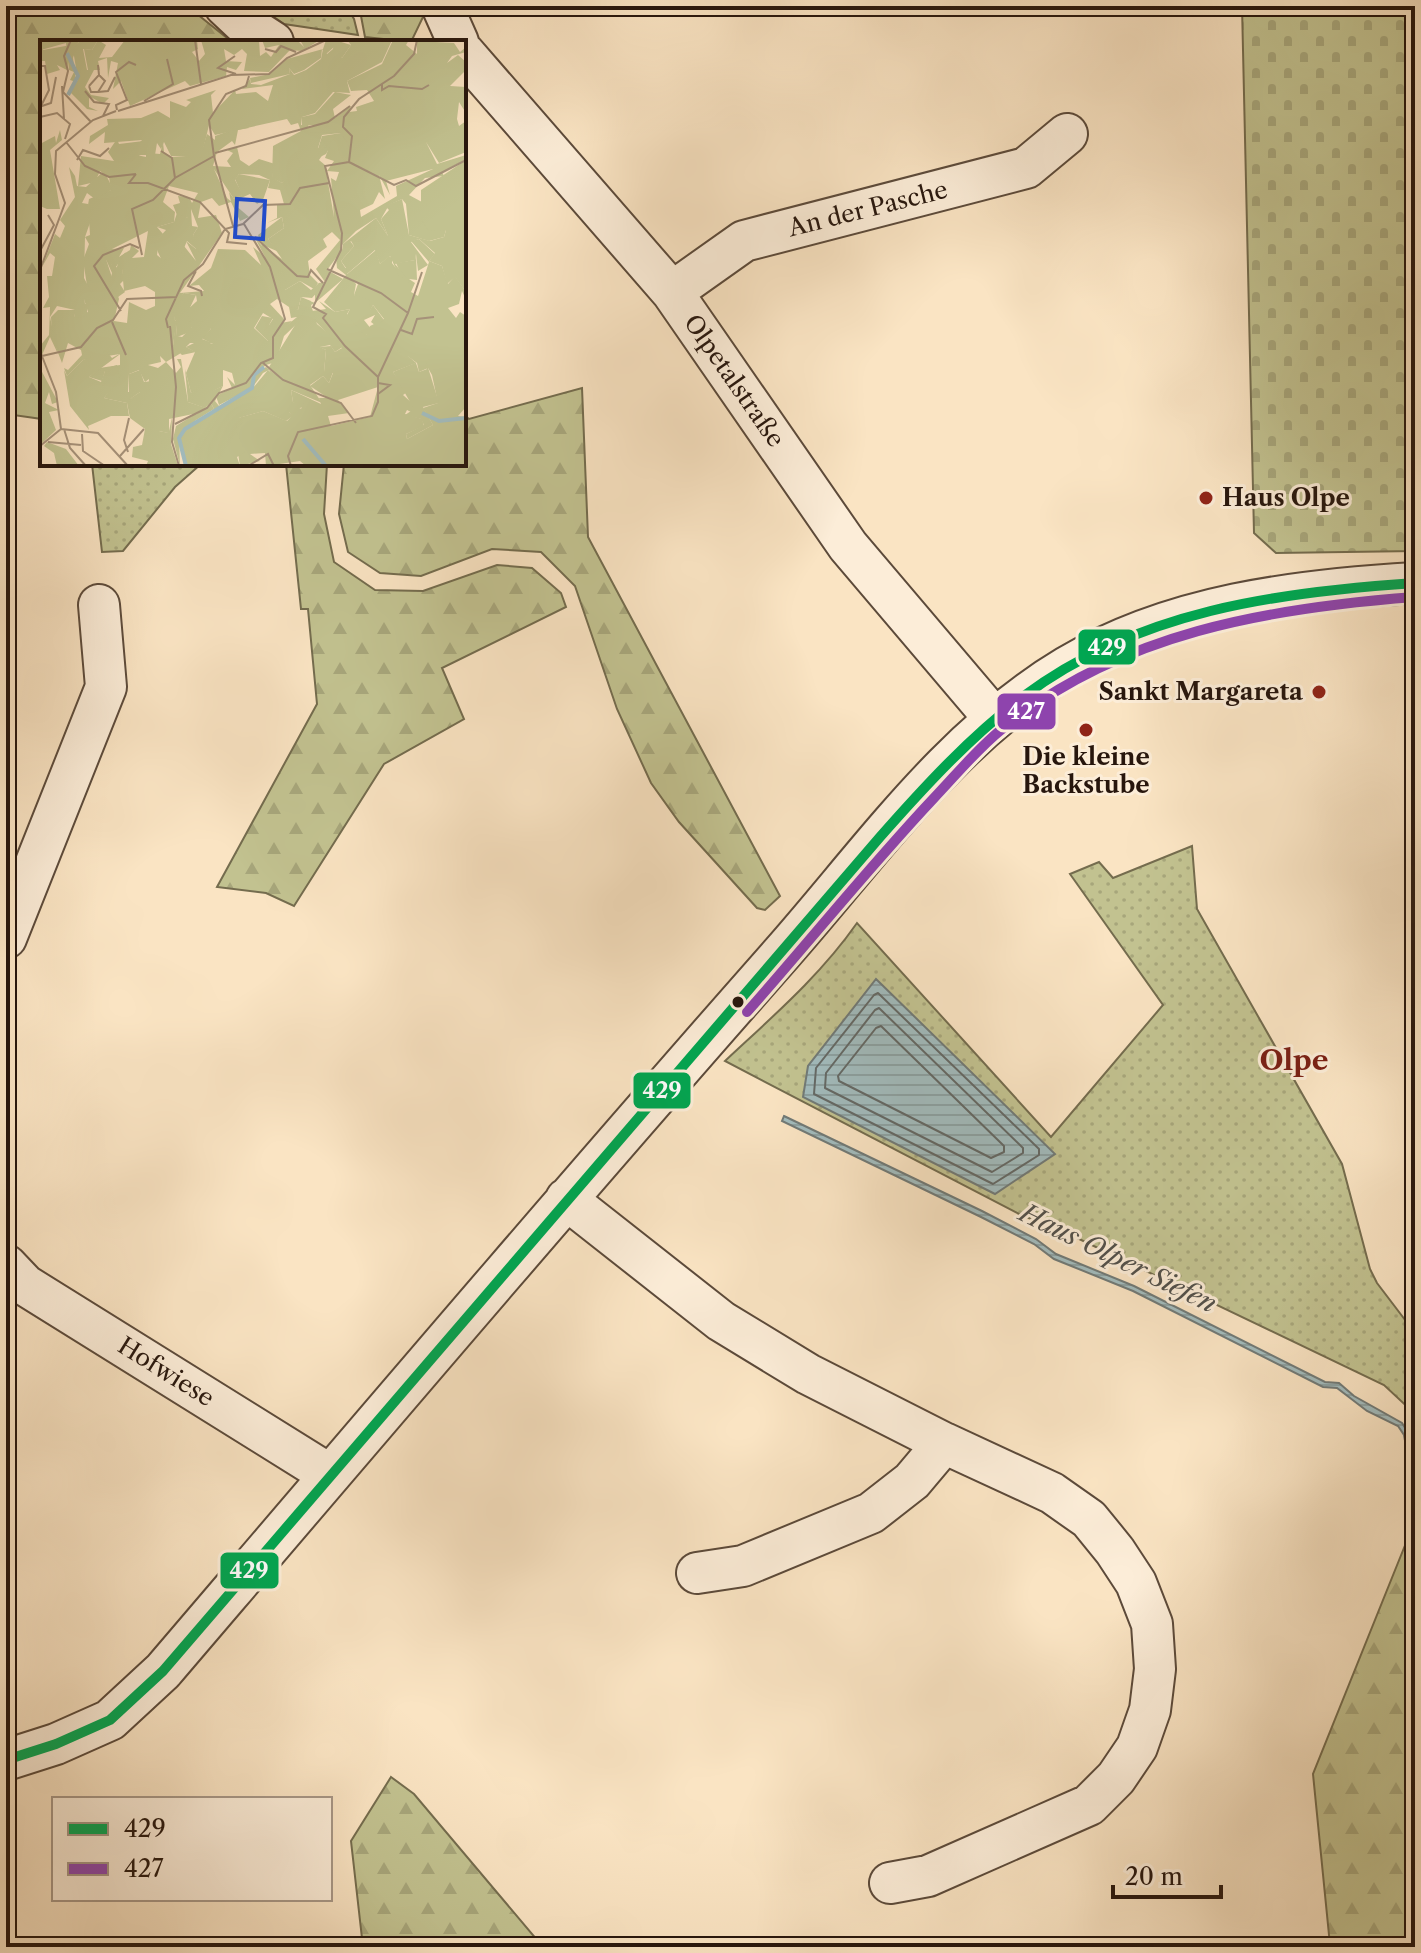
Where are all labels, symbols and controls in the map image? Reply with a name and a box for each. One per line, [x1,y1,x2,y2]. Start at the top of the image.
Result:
inset map [40,40,466,466]
street label: An der Pasche [784,175,950,243]
street label: Olpetalstraße [678,309,791,453]
place label: Haus Olpe [1222,483,1350,512]
marker: Haus Olpe [1197,489,1215,507]
line badge: 429 [1077,628,1137,666]
text: 429 [1087,634,1127,661]
place label: Sankt Margareta [1098,677,1304,706]
marker: Sankt Margareta [1310,683,1328,701]
line badge: 427 [996,692,1057,731]
text: 427 [1007,698,1045,725]
marker: Die kleine Backstube [1077,721,1095,739]
place label: Die kleine Backstube [1022,742,1150,799]
unlabelled marker [730,994,746,1010]
district label: Olpe [1259,1043,1329,1077]
line badge: 429 [632,1071,692,1110]
text: 429 [642,1077,682,1104]
water label: Haus Olper Siefen [1013,1196,1222,1320]
street label: Hofwiese [113,1331,220,1412]
line badge: 429 [219,1551,280,1590]
text: 429 [229,1557,269,1584]
legend [52,1797,332,1901]
text: 429 [124,1814,166,1843]
scale bar [1113,1849,1221,1899]
text: 427 [124,1854,164,1883]
text: 20 m [1125,1862,1183,1891]

